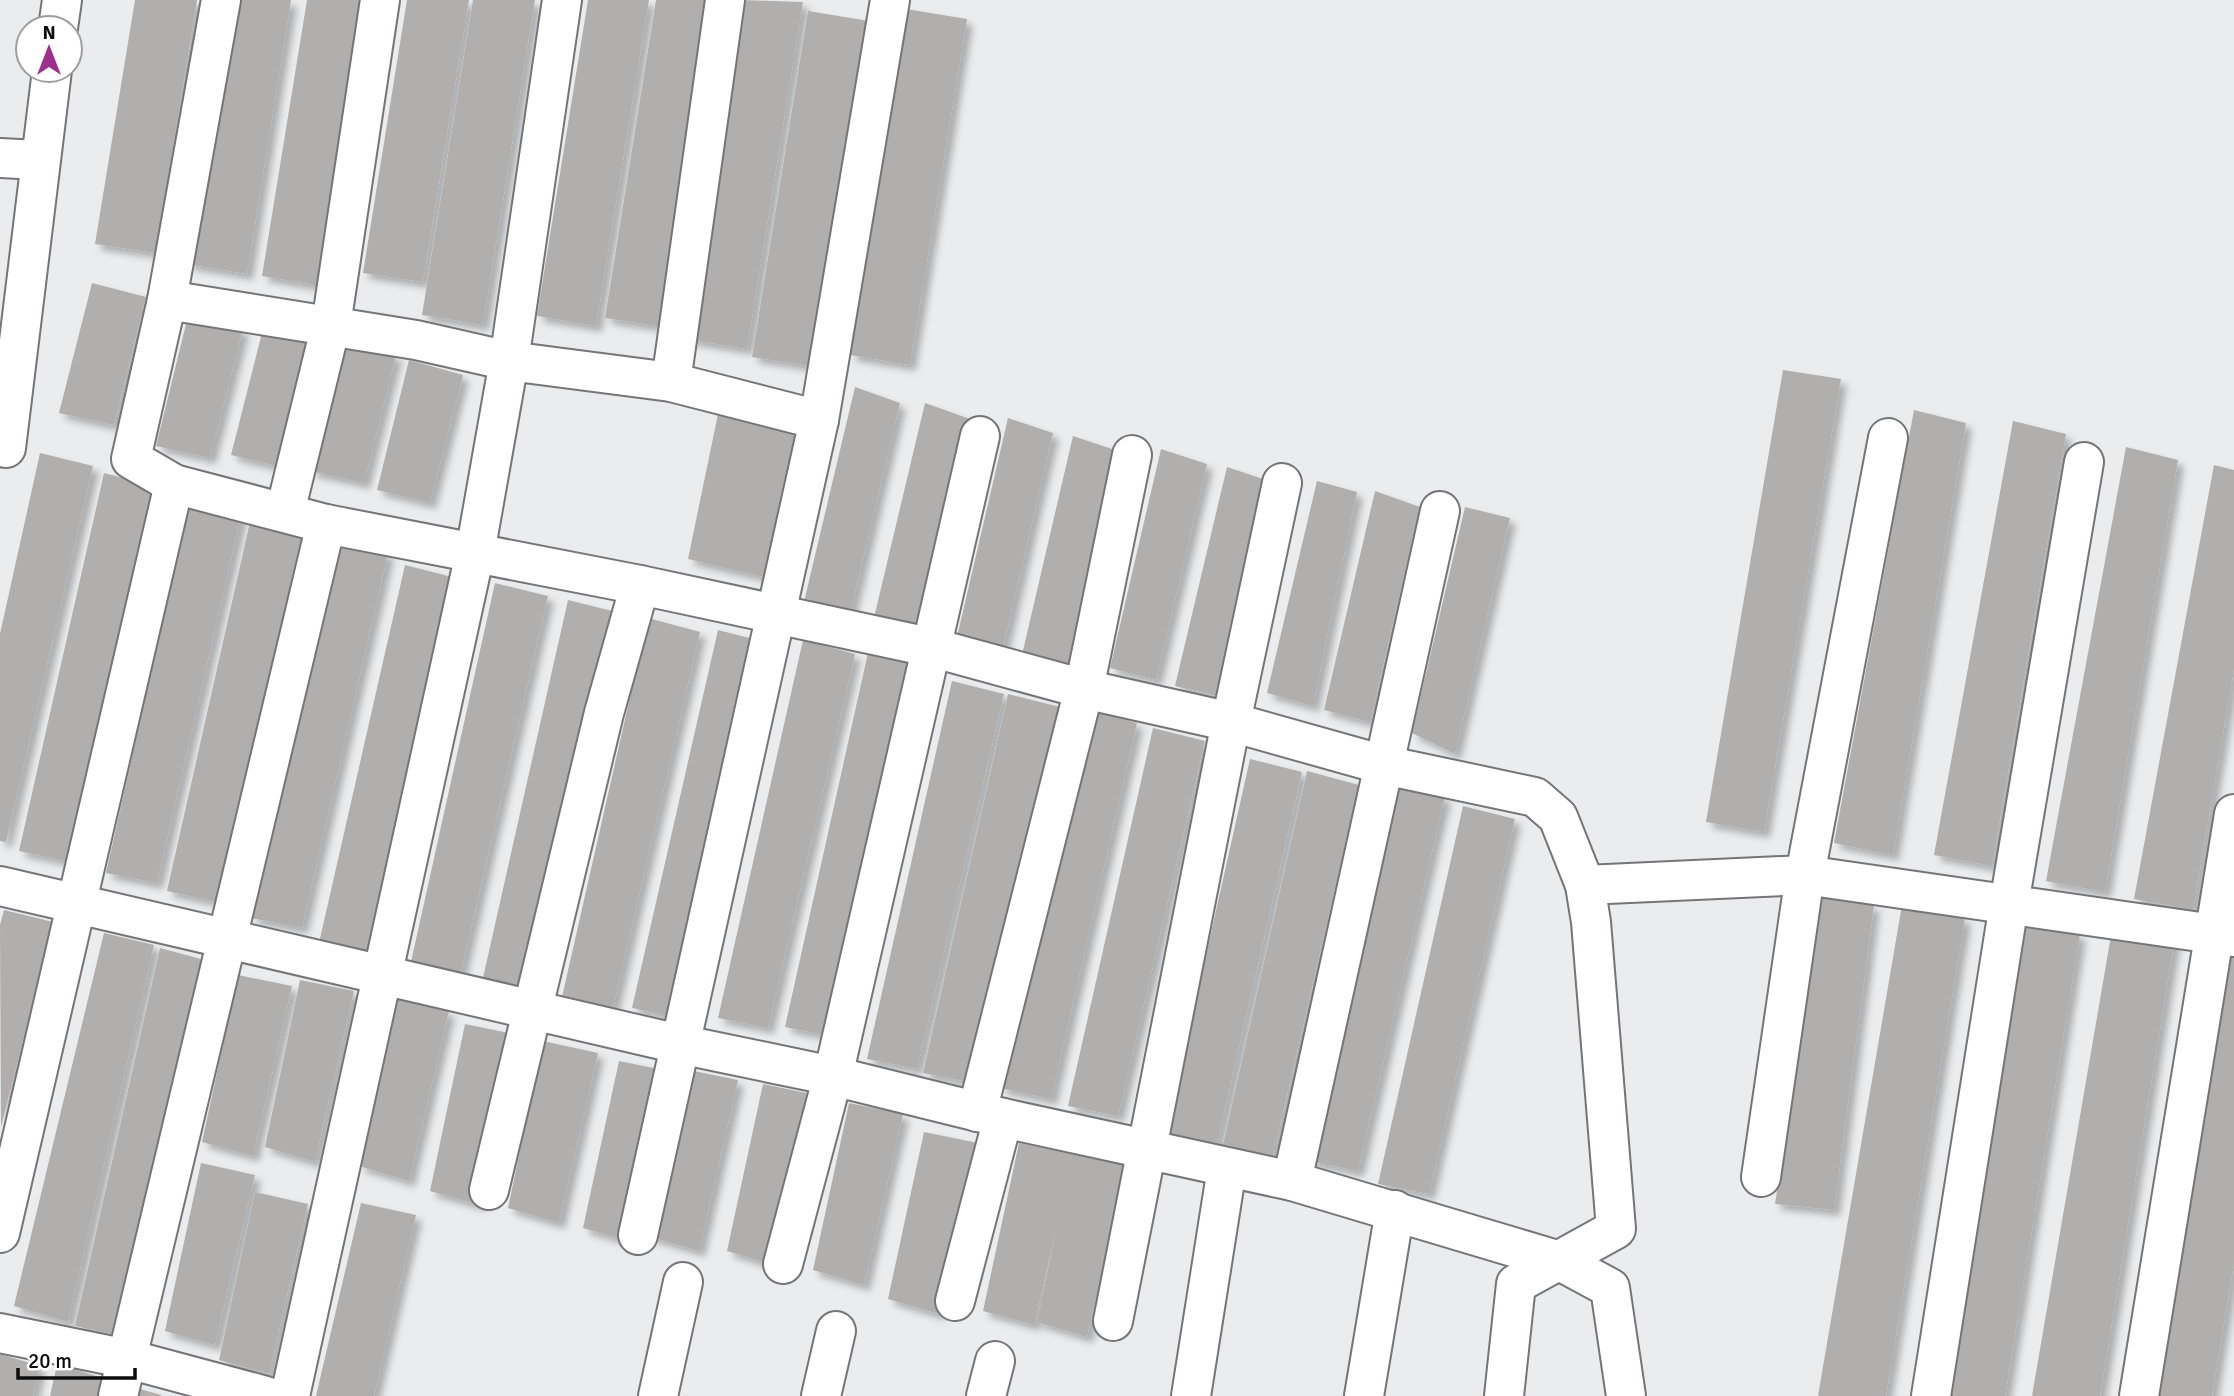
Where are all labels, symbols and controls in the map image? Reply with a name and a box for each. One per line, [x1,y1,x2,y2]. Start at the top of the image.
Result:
north arrow [14,14,84,84]
text: N [42,21,56,45]
scale bar [18,1336,135,1380]
text: 20 m [28,1348,72,1374]

